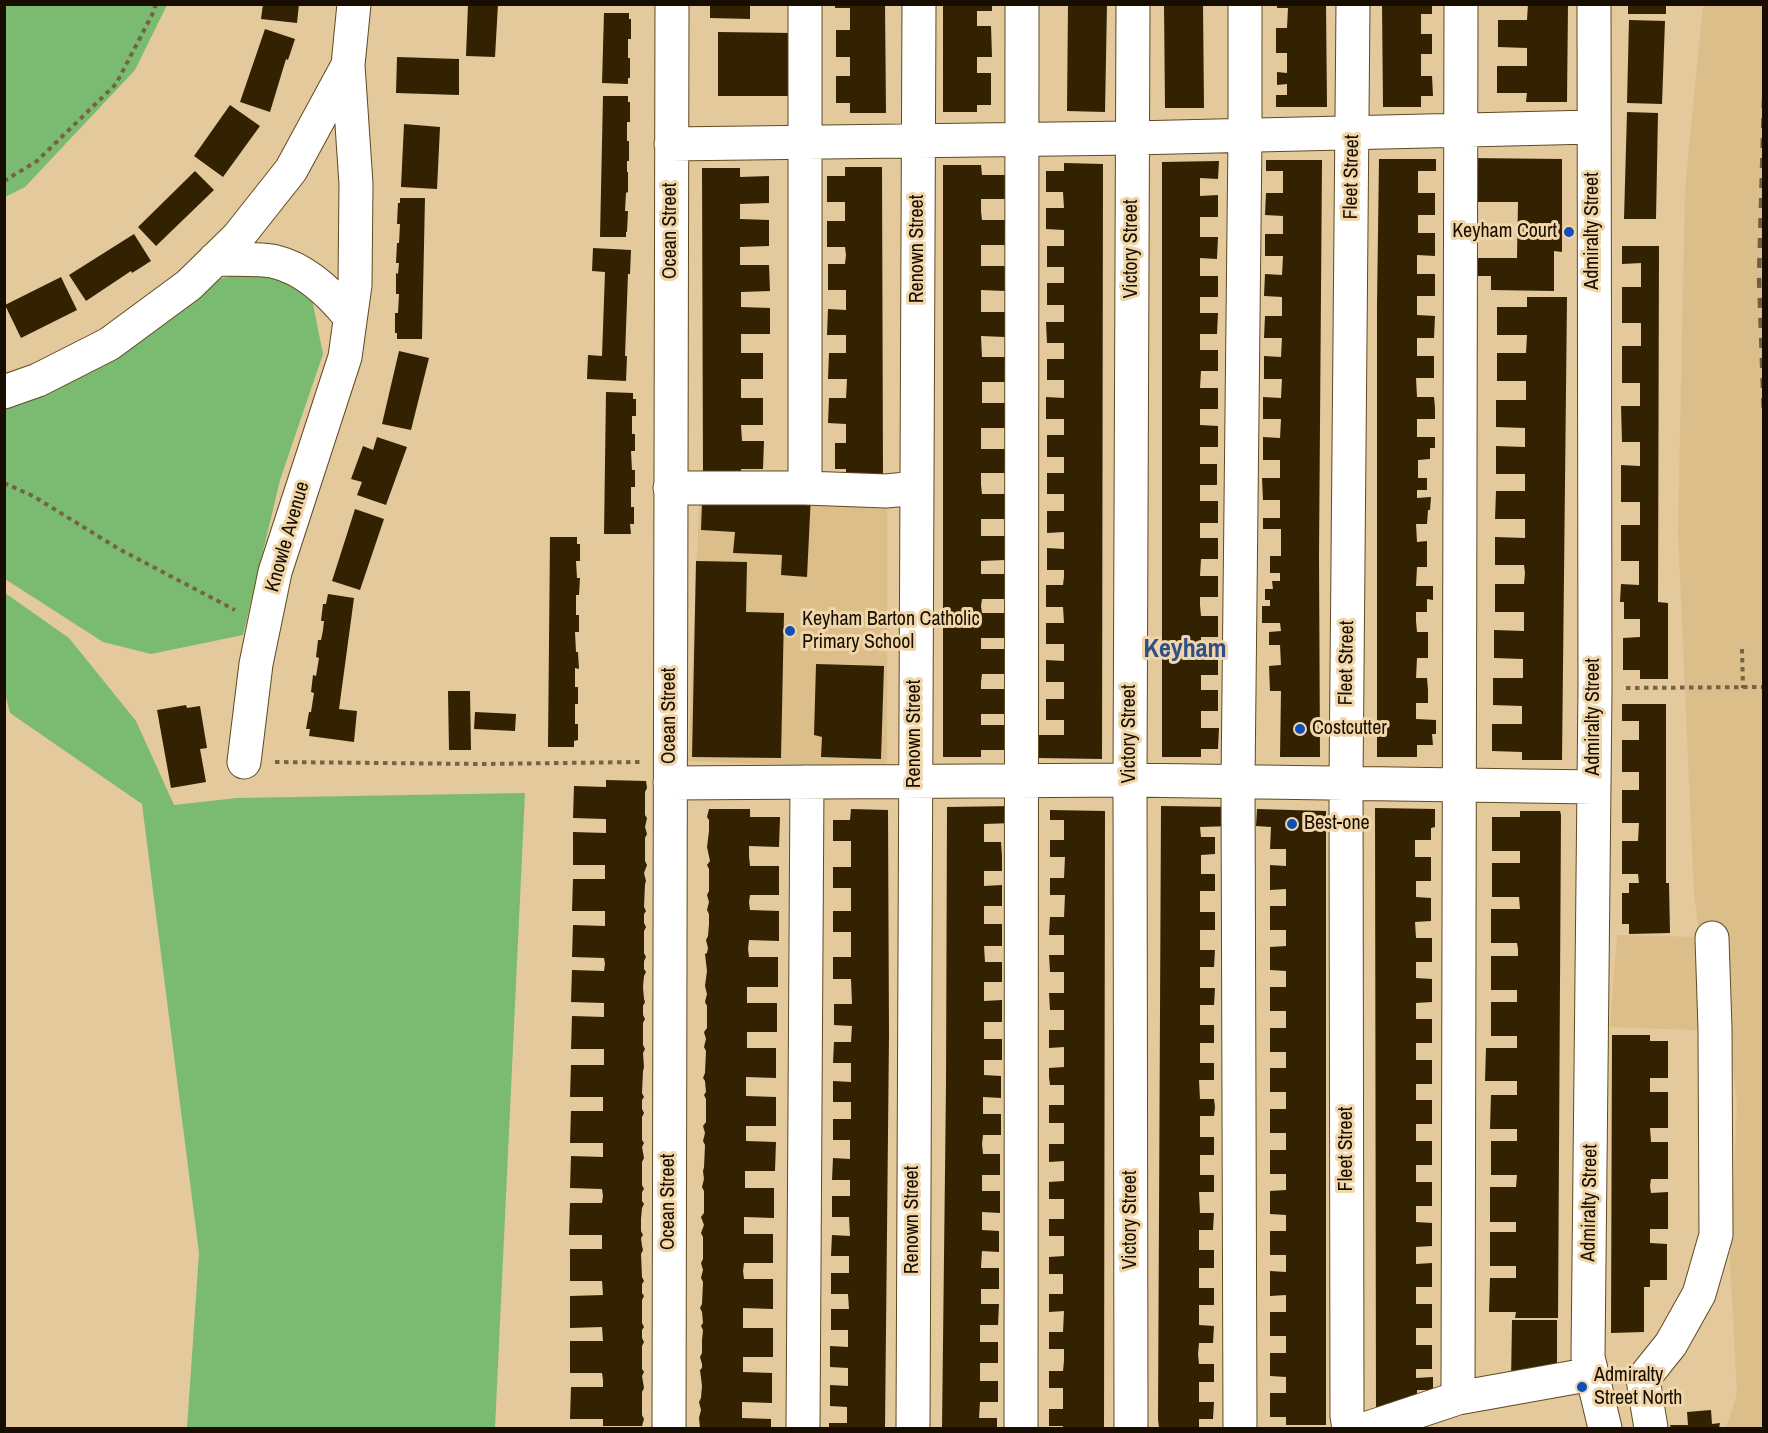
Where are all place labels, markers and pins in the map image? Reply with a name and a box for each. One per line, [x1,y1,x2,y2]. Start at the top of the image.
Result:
place label: Keyham Court [1452,220,1557,244]
marker: Keyham Court [1562,225,1576,239]
place label: Keyham Barton Catholic Primary School [802,608,980,655]
marker: Keyham Barton Catholic Primary School [783,624,797,638]
place label: Costcutter [1312,717,1387,741]
marker: Costcutter [1293,722,1307,736]
place label: Best-one [1304,812,1370,836]
marker: Best-one [1285,817,1299,831]
place label: Admiralty Street North [1594,1364,1682,1411]
marker: Admiralty Street North [1575,1380,1589,1394]

